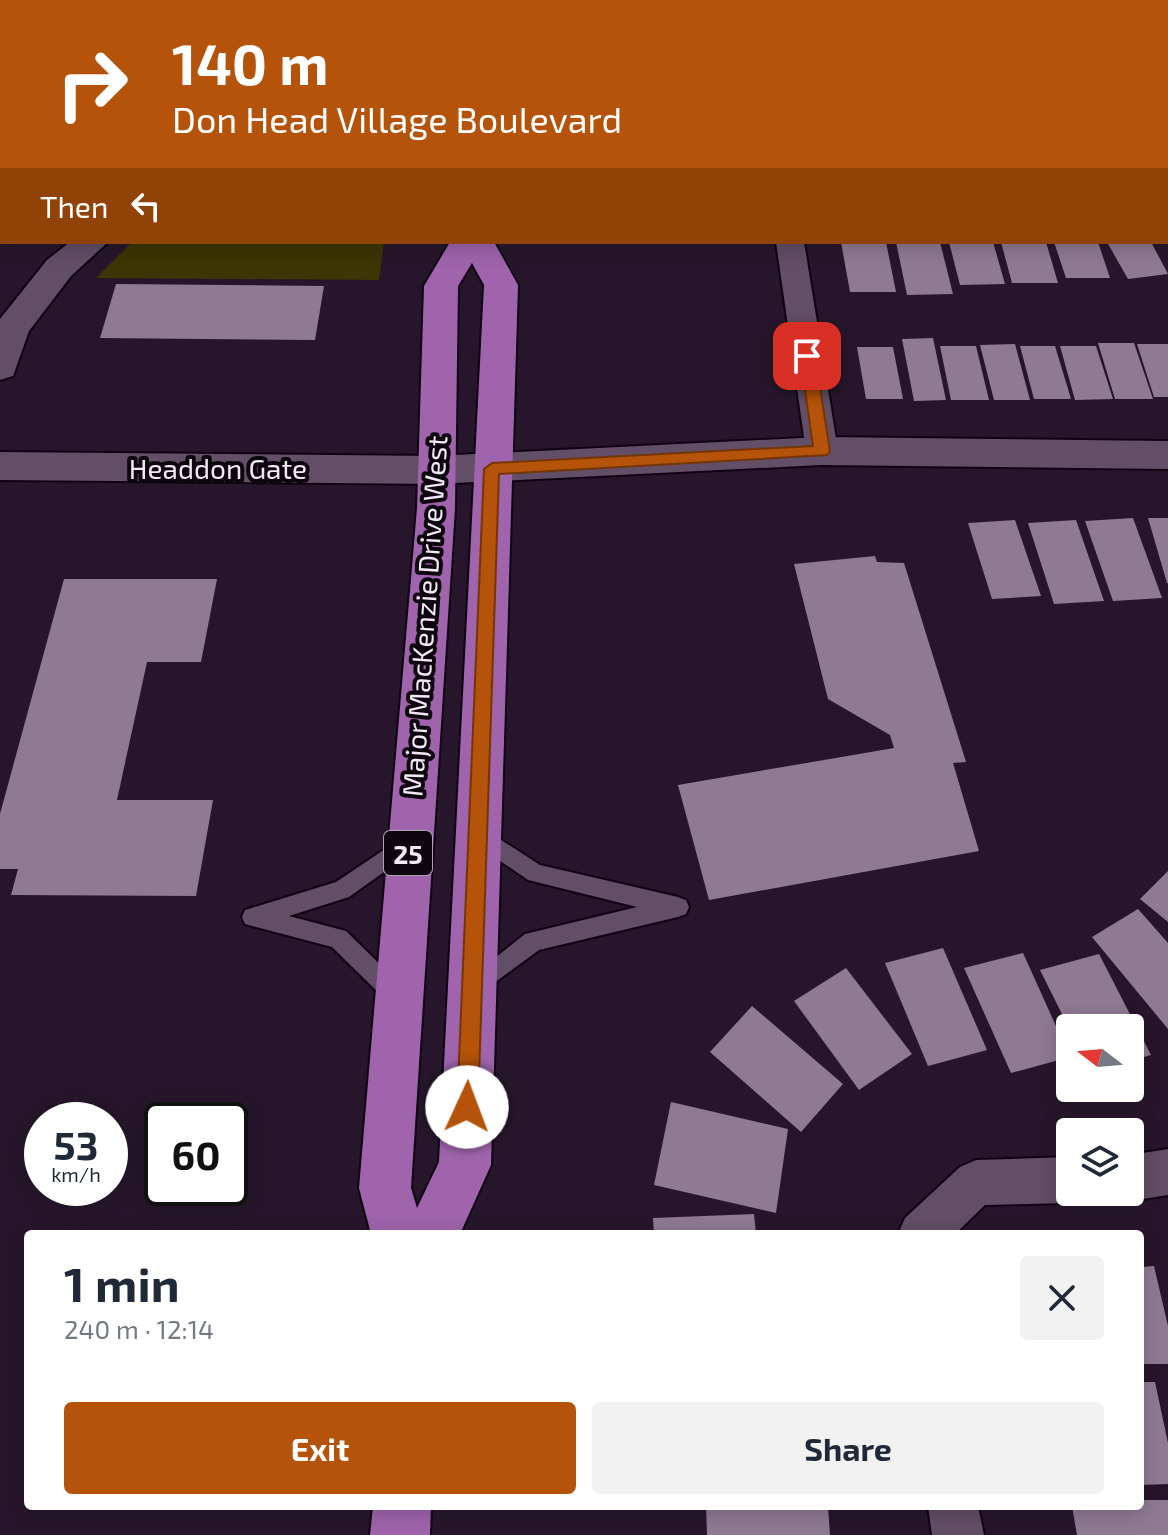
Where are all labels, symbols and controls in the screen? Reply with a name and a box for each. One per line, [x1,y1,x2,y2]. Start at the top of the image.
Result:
text: 140 m [172,29,329,96]
icon: right [40,32,144,136]
text: Don Head Village Boulevard [172,97,622,140]
icon: left [124,184,168,228]
text: Then [40,188,108,224]
pin [773,322,841,390]
icon: arrive [785,334,829,378]
street label: Major MacKenzie Drive West [394,434,454,798]
street label: Headdon Gate [129,451,307,485]
road number: 25 [384,831,432,875]
north arrow [1056,1014,1144,1102]
map controls [1056,1014,1144,1206]
position arrow [425,1065,509,1149]
speed limit sign: 60 [144,1102,248,1206]
button: layers [1056,1118,1144,1206]
text: 53 [54,1120,98,1168]
text: km/h [51,1162,101,1186]
text: 1 min [64,1254,180,1312]
button: close [1020,1256,1104,1340]
text: 240 m · 12:14 [64,1313,214,1344]
button: Exit [64,1402,576,1494]
button: Share [592,1402,1104,1494]

